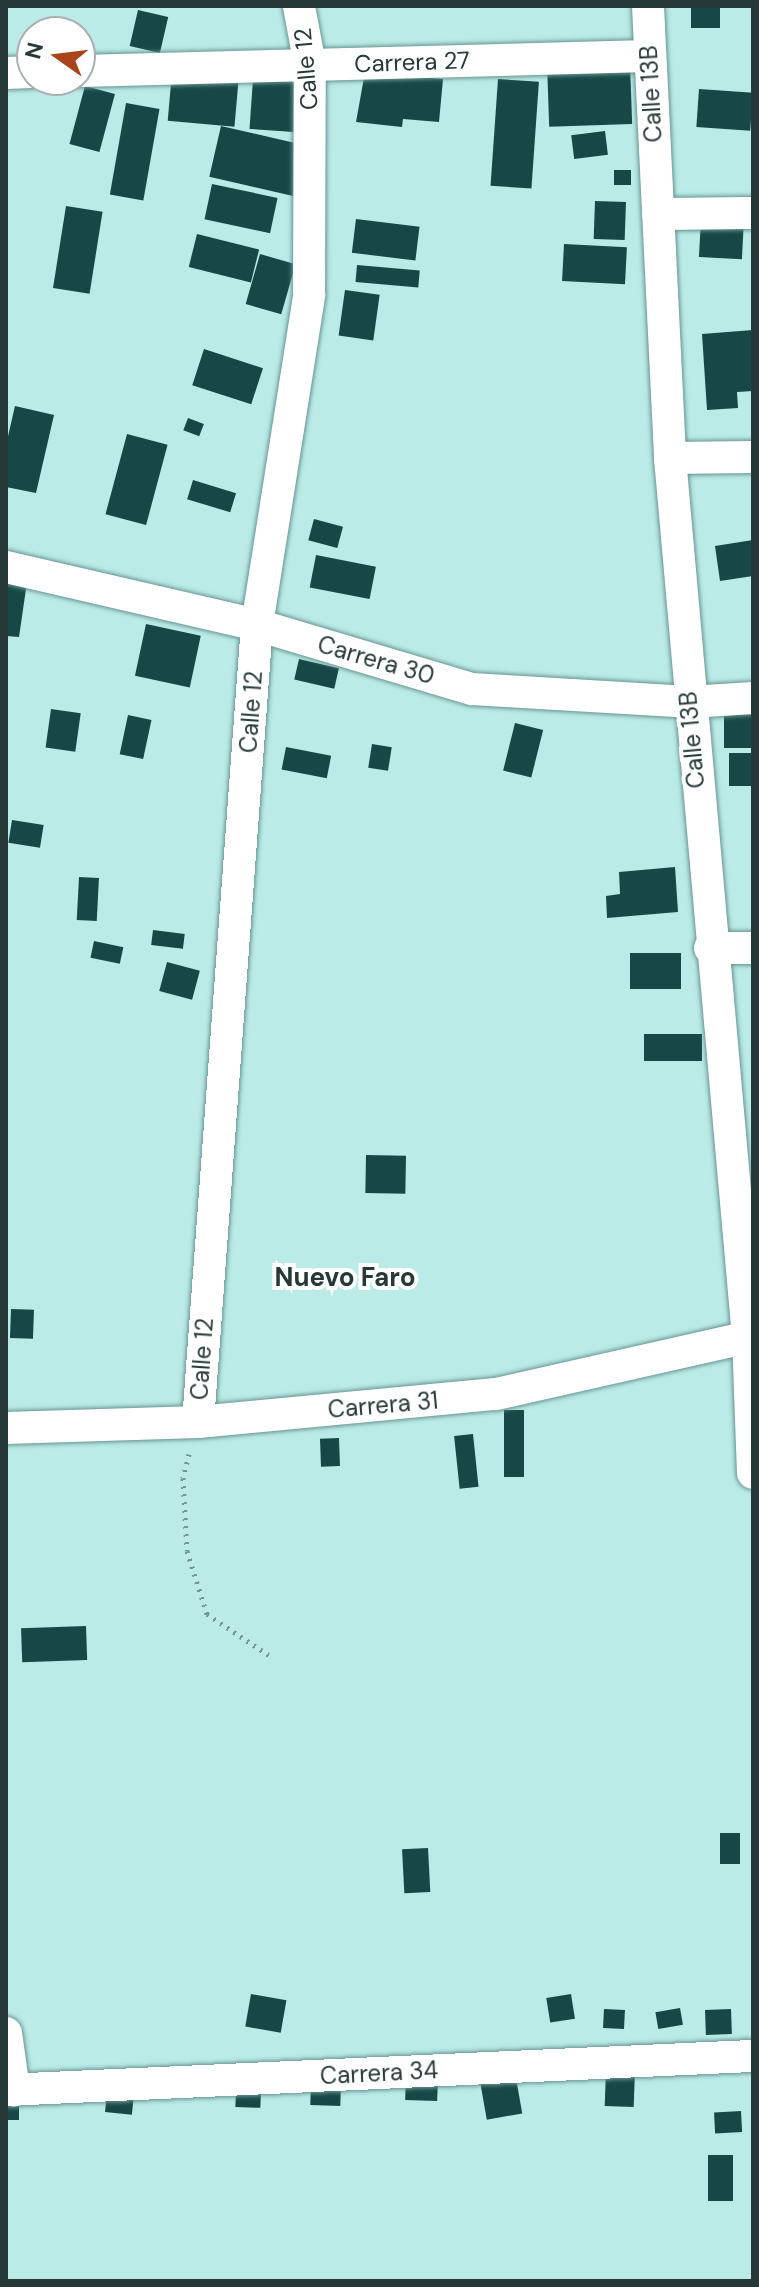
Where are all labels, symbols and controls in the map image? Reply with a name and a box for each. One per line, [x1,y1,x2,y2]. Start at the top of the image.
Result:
north arrow [16,16,96,96]
street label: Calle 12 [288,27,324,111]
text: N [18,39,50,62]
street label: Calle 13B [634,45,668,143]
street label: Carrera 27 [354,46,470,78]
street label: Carrera 30 [314,630,438,690]
street label: Calle 12 [234,670,268,754]
street label: Calle 13B [673,690,711,790]
district label: Nuevo Faro [274,1262,416,1294]
street label: Calle 12 [185,1317,219,1401]
street label: Carrera 31 [327,1386,439,1424]
street label: Carrera 34 [319,2056,439,2090]

